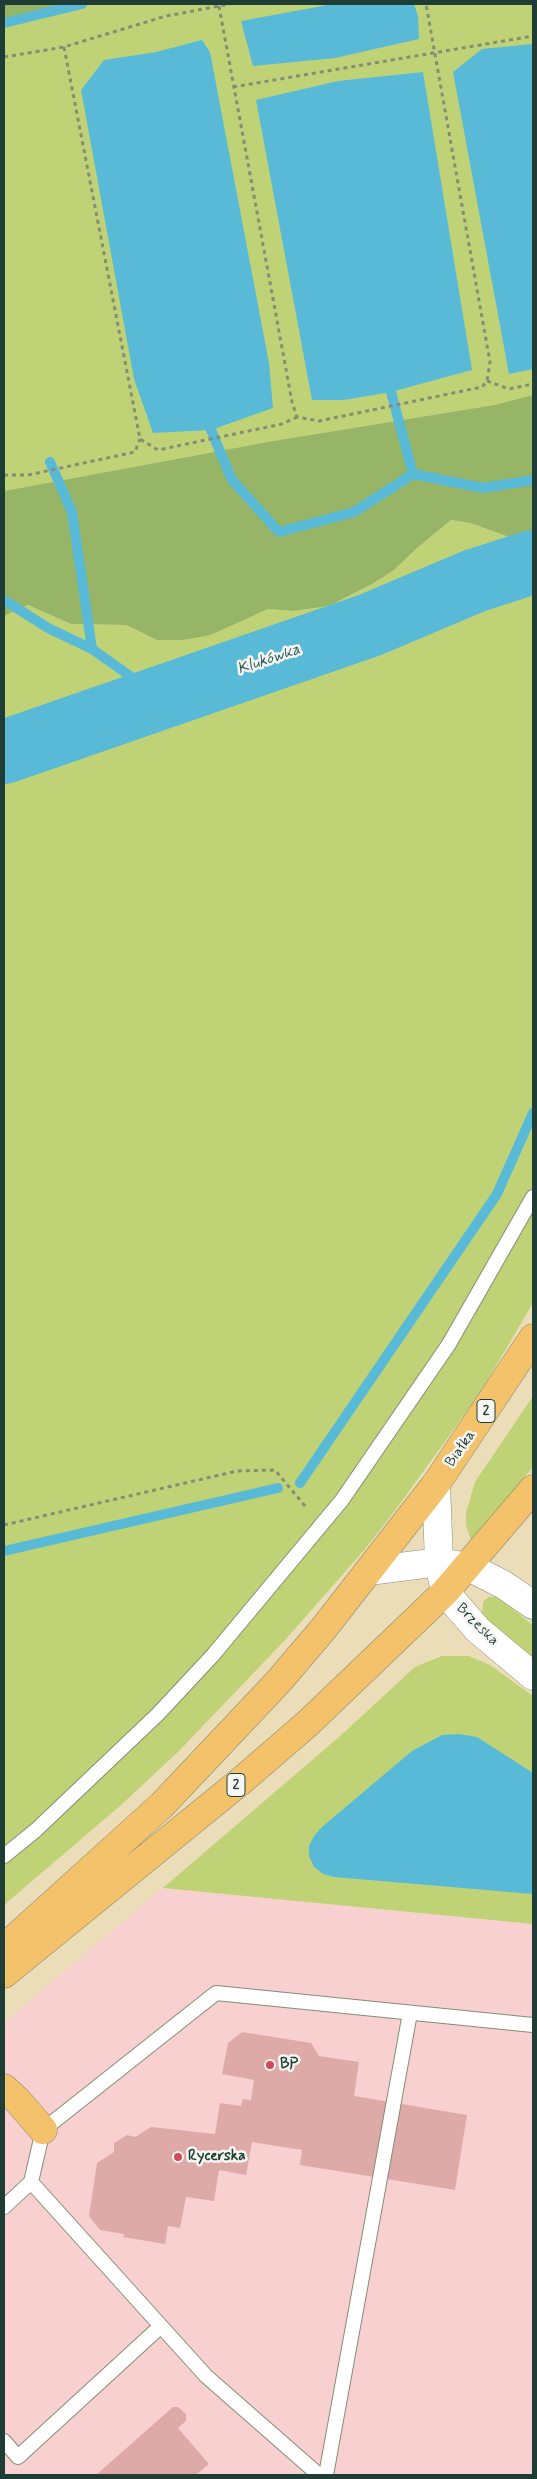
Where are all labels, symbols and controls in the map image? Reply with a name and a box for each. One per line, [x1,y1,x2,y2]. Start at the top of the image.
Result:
water label: Klukówka [235,640,303,680]
road number: 2 [477,1400,495,1422]
street label: Białka [442,1427,480,1471]
street label: Brzeska [452,1600,502,1650]
road number: 2 [227,1774,245,1796]
place label: BP [280,2056,298,2074]
marker: BP [264,2059,276,2071]
place label: Rycerska [188,2148,245,2166]
marker: Rycerska [172,2151,184,2163]

